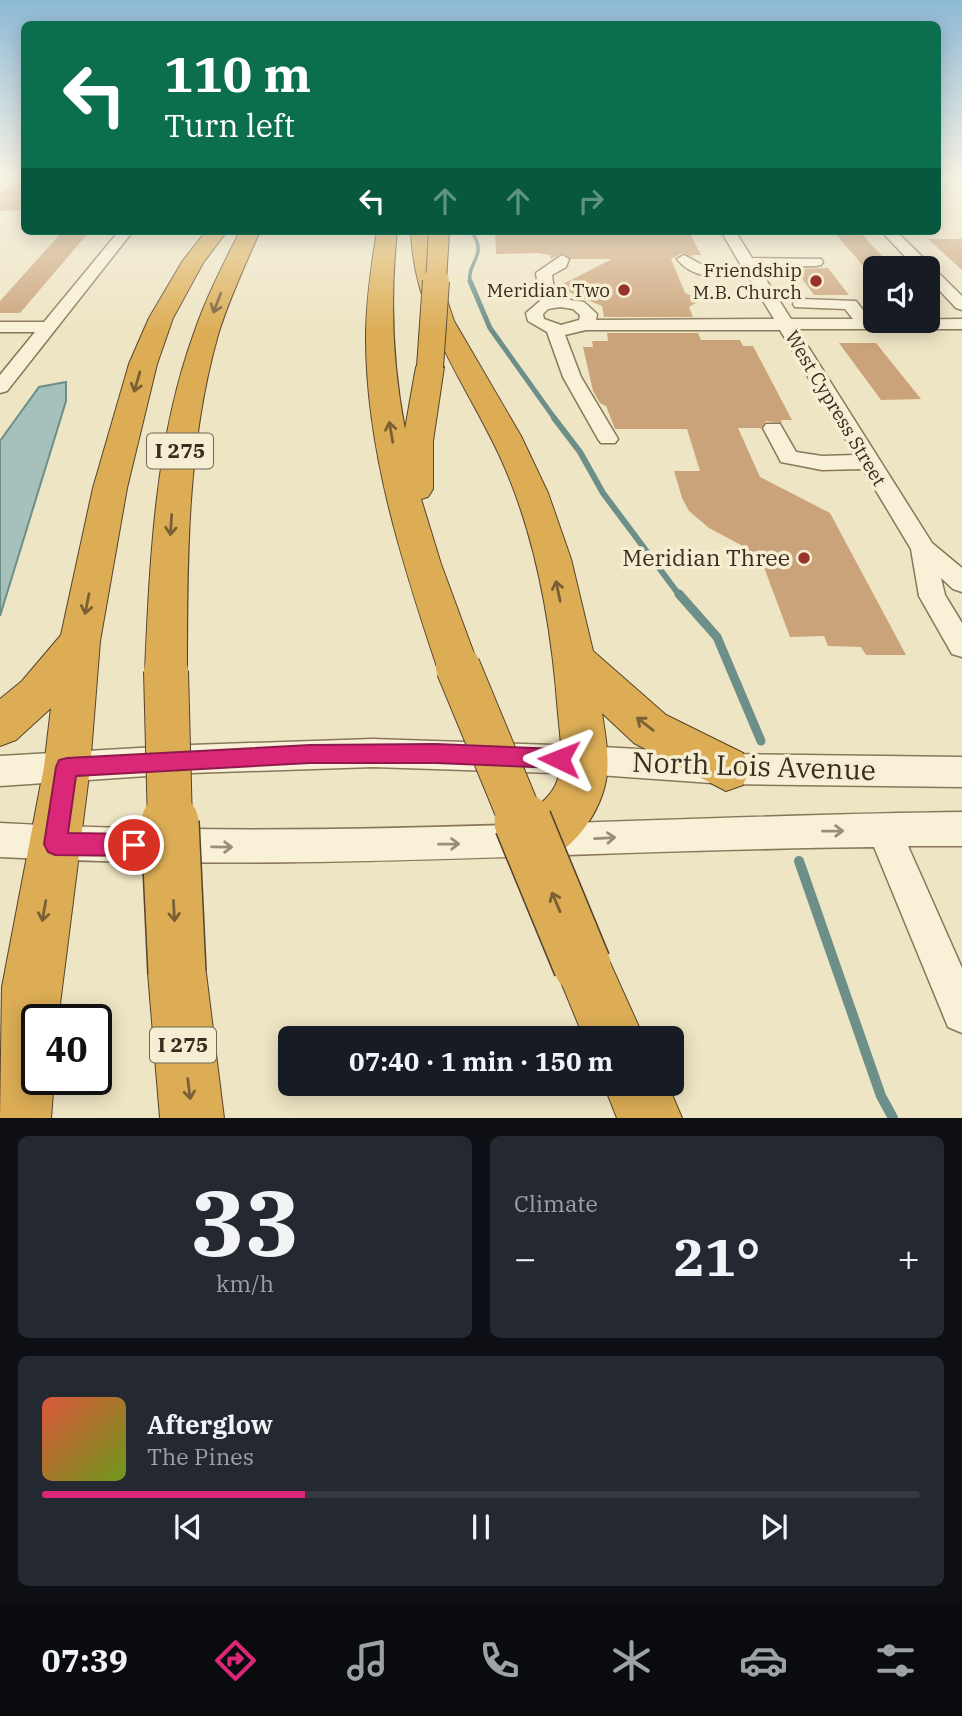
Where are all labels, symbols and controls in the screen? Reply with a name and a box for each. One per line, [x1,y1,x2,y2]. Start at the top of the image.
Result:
text: 110 m [164,42,311,105]
icon: left [49,49,140,140]
text: Turn left [164,104,295,146]
icon: left [353,182,391,220]
icon: ahead [426,182,464,220]
icon: ahead [499,182,537,220]
icon: right [572,182,610,220]
map controls [863,256,940,333]
button: sound [863,256,940,333]
place label: Friendship M.B. Church [693,258,802,304]
marker: Friendship M.B. Church [808,273,824,289]
place label: Meridian Two [487,278,610,302]
marker: Meridian Two [616,282,632,298]
one-way arrow [210,292,223,314]
street label: West Cypress Street [780,326,892,490]
one-way arrow [130,371,143,393]
one-way arrow [384,421,397,444]
road number: I 275 [147,434,213,468]
one-way arrow [164,513,177,536]
place label: Meridian Three [622,542,790,572]
marker: Meridian Three [796,550,812,566]
one-way arrow [551,580,565,603]
one-way arrow [80,592,93,615]
one-way arrow [636,716,654,731]
position arrow [522,722,596,796]
street label: North Lois Avenue [632,743,876,788]
pin [104,815,164,875]
one-way arrow [821,824,844,837]
icon: arrive [115,826,153,864]
one-way arrow [593,832,616,845]
one-way arrow [437,837,460,851]
one-way arrow [210,840,233,854]
one-way arrow [549,892,562,914]
one-way arrow [37,899,50,922]
one-way arrow [168,899,181,922]
speed limit sign: 40 [21,1004,112,1095]
road number: I 275 [150,1028,216,1062]
text: 07:40 · 1 min · 150 m [349,1044,613,1078]
one-way arrow [182,1078,195,1100]
text: 33 [190,1163,300,1281]
text: Climate [514,1188,598,1218]
text: 21° [674,1223,760,1290]
text: − [514,1233,537,1282]
text: + [897,1233,920,1282]
text: km/h [216,1268,274,1298]
text: Afterglow [147,1407,273,1441]
text: The Pines [147,1441,254,1471]
icon: previous [169,1508,207,1546]
icon: pause [462,1508,500,1546]
icon: next [755,1508,793,1546]
icon: directions [211,1636,260,1685]
icon: music [343,1636,392,1685]
icon: phone [475,1636,524,1685]
icon: climate [607,1636,656,1685]
icon: car [739,1636,788,1685]
icon: filters [871,1636,920,1685]
text: 07:39 [42,1639,128,1681]

